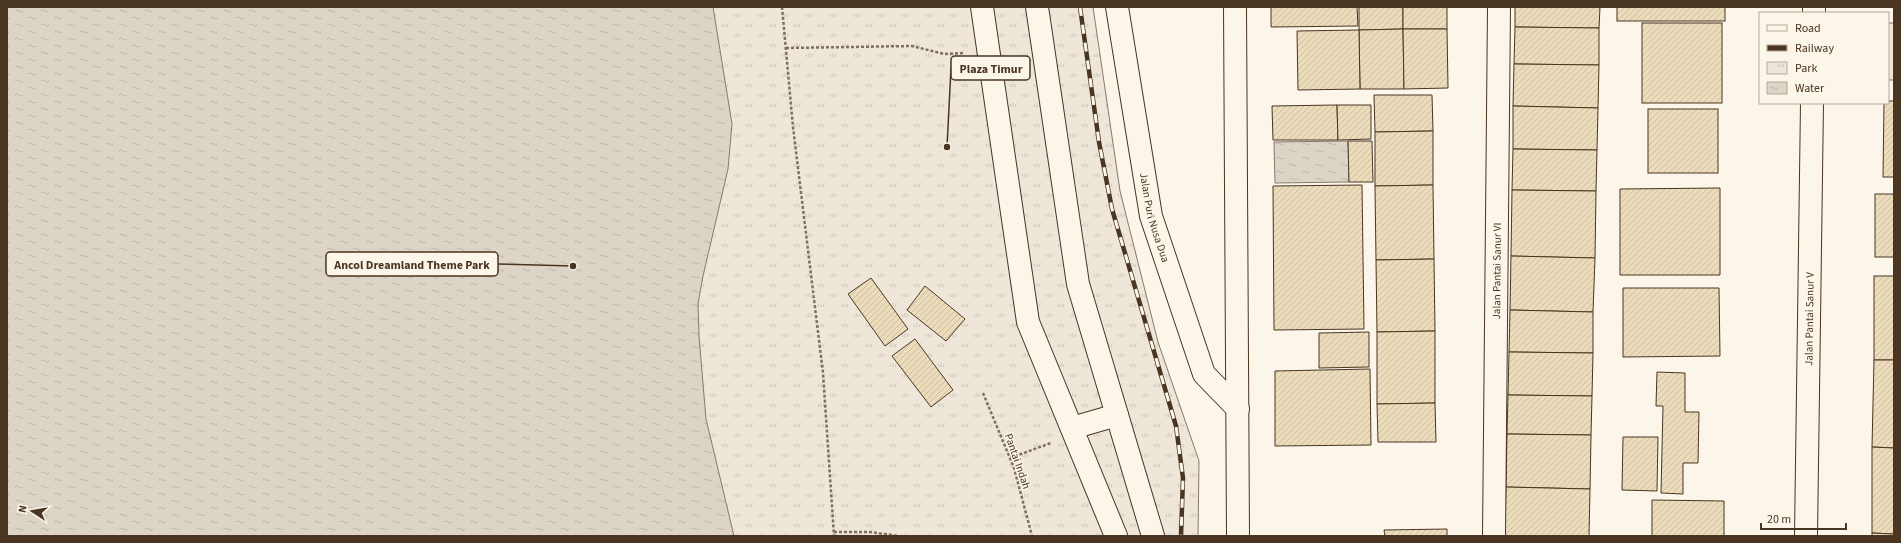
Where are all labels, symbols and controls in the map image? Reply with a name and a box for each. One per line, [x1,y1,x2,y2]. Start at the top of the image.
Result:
legend [1759,12,1889,104]
text: Road [1795,20,1821,37]
text: Railway [1795,40,1834,57]
callout: Plaza Timur [951,56,1030,80]
text: Park [1795,60,1817,77]
text: Plaza Timur [960,61,1023,78]
text: Water [1795,80,1825,97]
street label: Jalan Puri Nusa Dua [1136,172,1173,264]
street label: Jalan Pantai Sanur VI [1489,223,1505,319]
callout: Ancol Dreamland Theme Park [326,252,498,276]
text: Ancol Dreamland Theme Park [333,257,490,274]
street label: Jalan Pantai Sanur V [1801,272,1818,366]
street label: Pantai Indah [1001,431,1034,491]
north arrow [12,491,52,531]
text: N [15,504,31,514]
scale bar [1761,505,1846,531]
text: 20 m [1767,511,1791,528]

